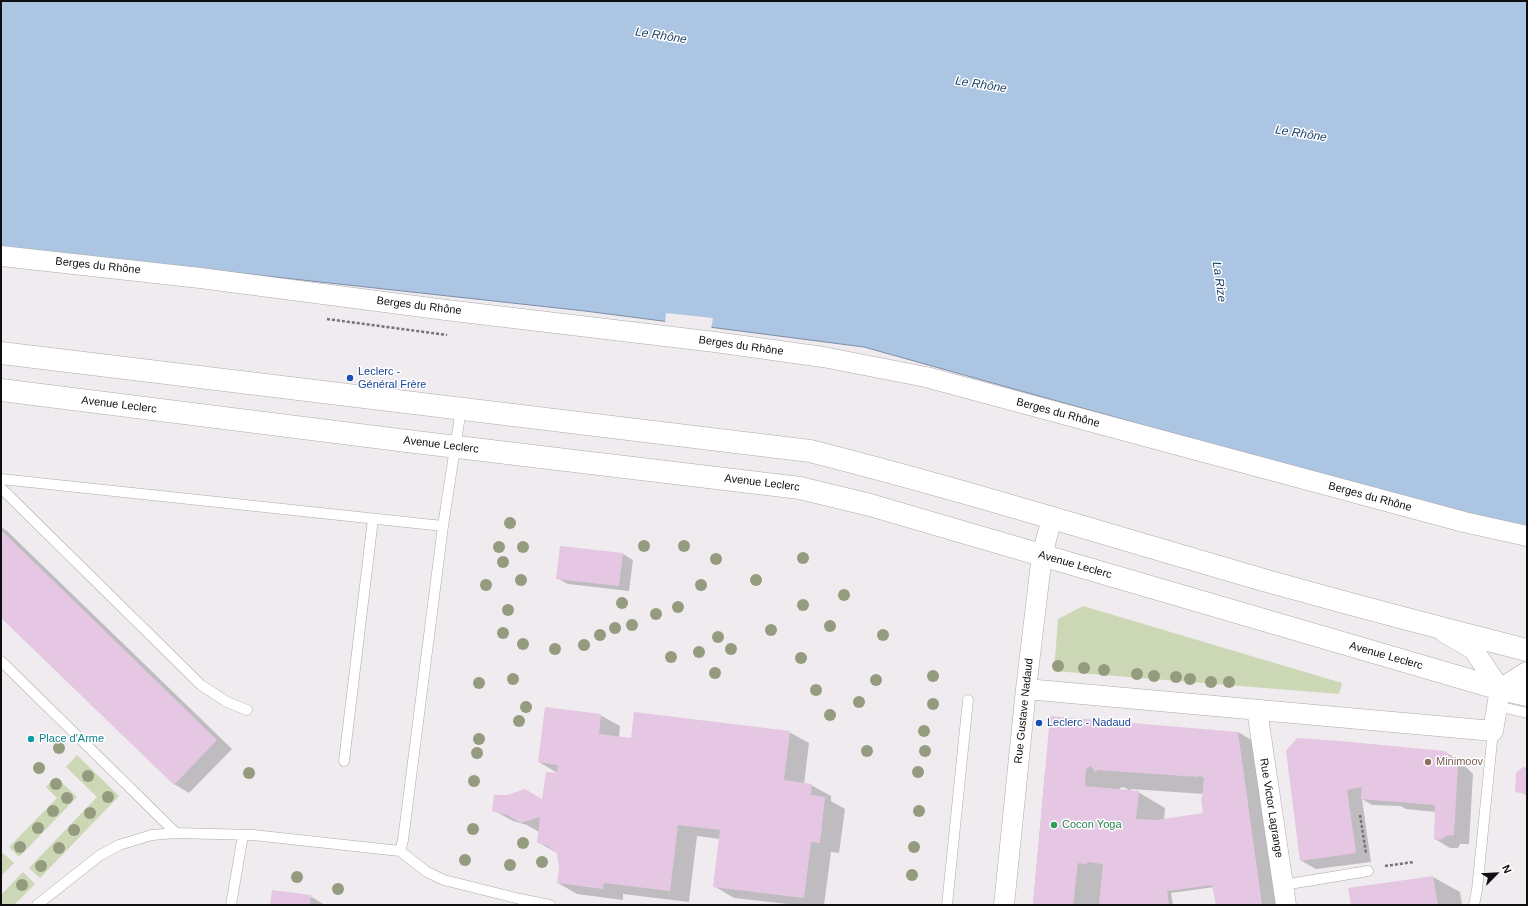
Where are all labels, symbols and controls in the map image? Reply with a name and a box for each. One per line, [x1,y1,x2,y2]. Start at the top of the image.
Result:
water label: Le Rhône [634,25,688,47]
water label: Le Rhône [954,74,1008,96]
water label: Le Rhône [1274,123,1328,145]
street label: Berges du Rhône [55,255,141,277]
water label: La Rize [1209,261,1229,303]
street label: Berges du Rhône [376,294,462,318]
street label: Berges du Rhône [698,334,784,358]
place label: Leclerc - Général Frère [358,365,426,391]
marker: Leclerc - Général Frère [345,373,355,383]
street label: Avenue Leclerc [81,394,157,416]
street label: Berges du Rhône [1015,396,1101,430]
street label: Avenue Leclerc [403,434,479,456]
street label: Avenue Leclerc [724,472,800,494]
street label: Berges du Rhône [1327,480,1413,514]
street label: Avenue Leclerc [1037,548,1113,582]
street label: Avenue Leclerc [1348,639,1424,673]
street label: Rue Gustave Nadaud [1012,658,1036,764]
place label: Leclerc - Nadaud [1047,716,1131,730]
marker: Leclerc - Nadaud [1034,718,1044,728]
place label: Place d'Arme [39,732,104,746]
marker: Place d'Arme [26,734,36,744]
place label: Minimoov [1436,755,1483,769]
street label: Rue Victor Lagrange [1257,757,1285,859]
marker: Minimoov [1423,757,1433,767]
place label: Cocon Yoga [1062,818,1122,832]
marker: Cocon Yoga [1049,820,1059,830]
north arrow [1476,854,1516,894]
text: N [1500,863,1514,875]

